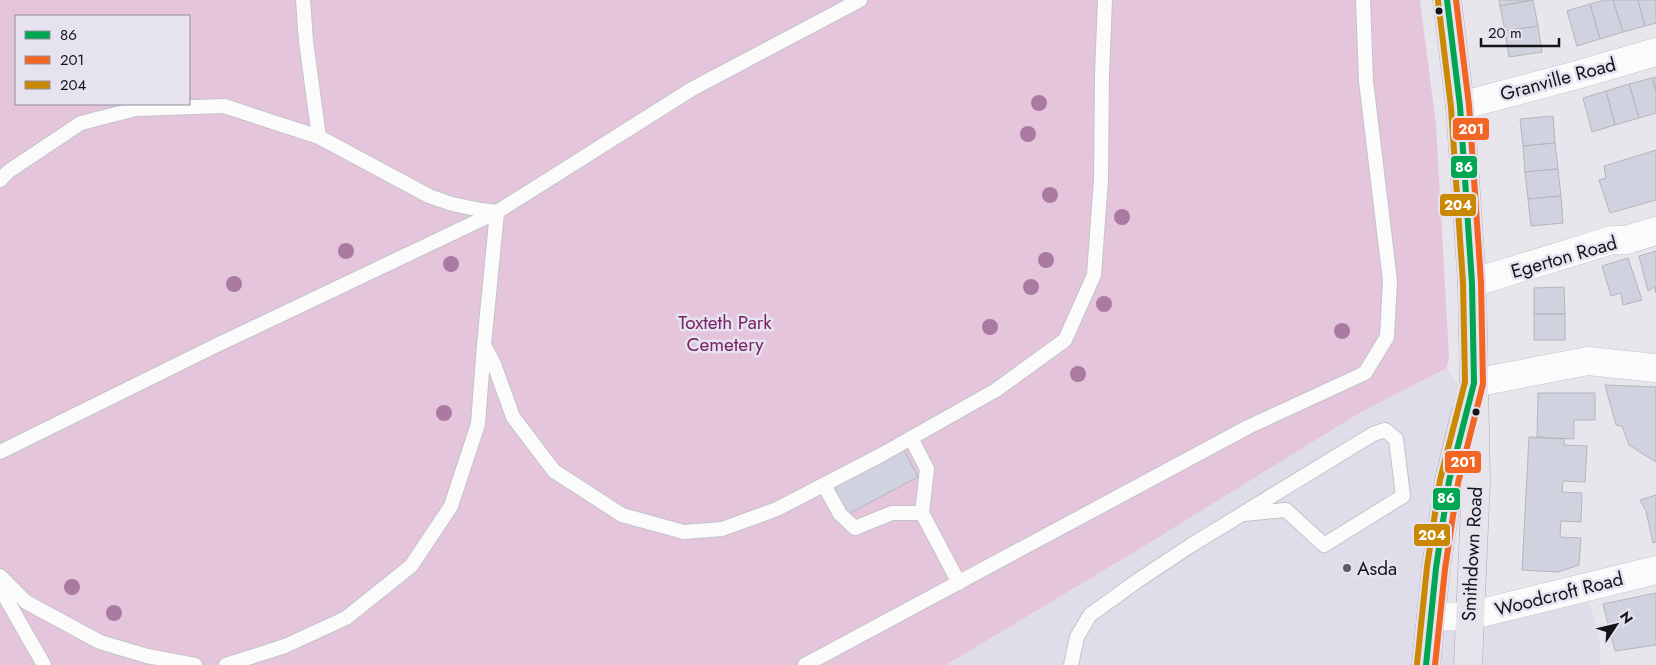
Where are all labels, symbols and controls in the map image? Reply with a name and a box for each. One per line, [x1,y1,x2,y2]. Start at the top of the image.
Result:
unlabelled marker [1434,6,1444,16]
legend [15,15,190,105]
scale bar [1481,15,1558,47]
text: 20 m [1488,22,1522,44]
text: 86 [60,24,77,46]
text: 201 [60,49,84,71]
street label: Granville Road [1497,51,1619,107]
text: 204 [60,74,87,96]
line badge: 201 [1452,117,1490,141]
text: 201 [1458,119,1484,139]
line badge: 86 [1450,155,1478,179]
text: 86 [1455,157,1473,177]
line badge: 204 [1439,193,1477,217]
text: 204 [1444,195,1472,215]
street label: Egerton Road [1508,229,1620,285]
park label: Toxteth Park Cemetery [678,309,772,358]
unlabelled marker [1471,407,1481,417]
line badge: 201 [1444,450,1482,474]
text: 201 [1450,452,1476,472]
street label: Smithdown Road [1455,486,1489,622]
line badge: 86 [1432,487,1461,511]
text: 86 [1437,488,1455,508]
line badge: 204 [1413,523,1451,547]
text: 204 [1418,525,1446,545]
place label: Asda [1357,555,1397,582]
marker: Asda [1341,562,1353,574]
street label: Woodcroft Road [1492,565,1626,623]
north arrow [1591,600,1641,650]
text: N [1615,607,1638,628]

